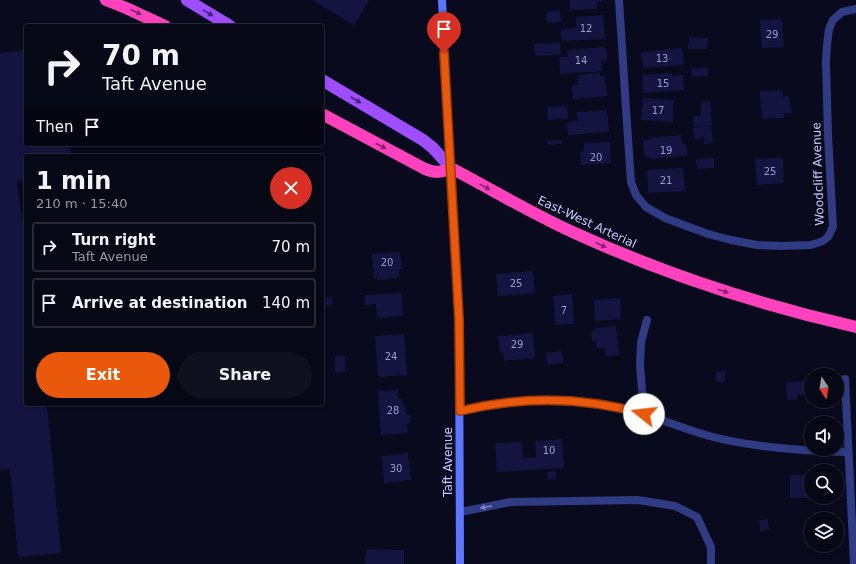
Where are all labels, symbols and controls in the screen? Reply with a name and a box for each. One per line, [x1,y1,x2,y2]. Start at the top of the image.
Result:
one-way arrow [130,9,142,15]
one-way arrow [203,9,213,17]
pin [427,12,461,53]
icon: arrive [433,18,455,40]
house number: 12 [580,23,592,34]
house number: 29 [766,29,778,40]
text: 70 m [102,39,180,72]
icon: right [36,40,88,92]
house number: 13 [656,53,668,64]
house number: 14 [575,55,587,66]
text: Taft Avenue [102,73,207,94]
house number: 15 [657,78,669,89]
one-way arrow [350,96,362,103]
house number: 17 [652,105,664,116]
icon: arrive [81,116,103,138]
text: Then [36,118,73,136]
street label: Woodcliff Avenue [809,122,827,226]
one-way arrow [375,142,387,149]
house number: 19 [660,145,672,156]
house number: 20 [590,152,602,163]
house number: 25 [764,166,776,177]
text: 1 min [36,167,111,195]
button: close [270,167,312,209]
house number: 21 [660,175,672,186]
one-way arrow [479,183,491,190]
street label: East-West Arterial [535,193,639,251]
text: 210 m · 15:40 [36,196,127,211]
text: Turn right [72,231,156,249]
icon: right [38,236,60,258]
text: 70 m [272,238,310,256]
one-way arrow [596,242,607,248]
text: Taft Avenue [72,249,148,264]
house number: 20 [381,257,393,268]
house number: 25 [510,278,522,289]
one-way arrow [717,288,729,294]
icon: arrive [38,292,60,314]
text: Arrive at destination [72,294,247,312]
text: 140 m [262,294,310,312]
house number: 7 [561,305,567,316]
house number: 29 [511,339,523,350]
house number: 24 [385,351,397,362]
button: Exit [36,352,170,398]
button: Share [178,352,312,398]
north arrow [804,368,844,408]
map controls [804,368,844,552]
position arrow [623,393,665,435]
house number: 28 [387,405,399,416]
button: sound [804,416,844,456]
street label: Taft Avenue [441,427,455,498]
house number: 10 [543,445,555,456]
house number: 30 [390,463,402,474]
button: search [804,464,844,504]
one-way arrow [480,504,492,510]
button: layers [804,512,844,552]

